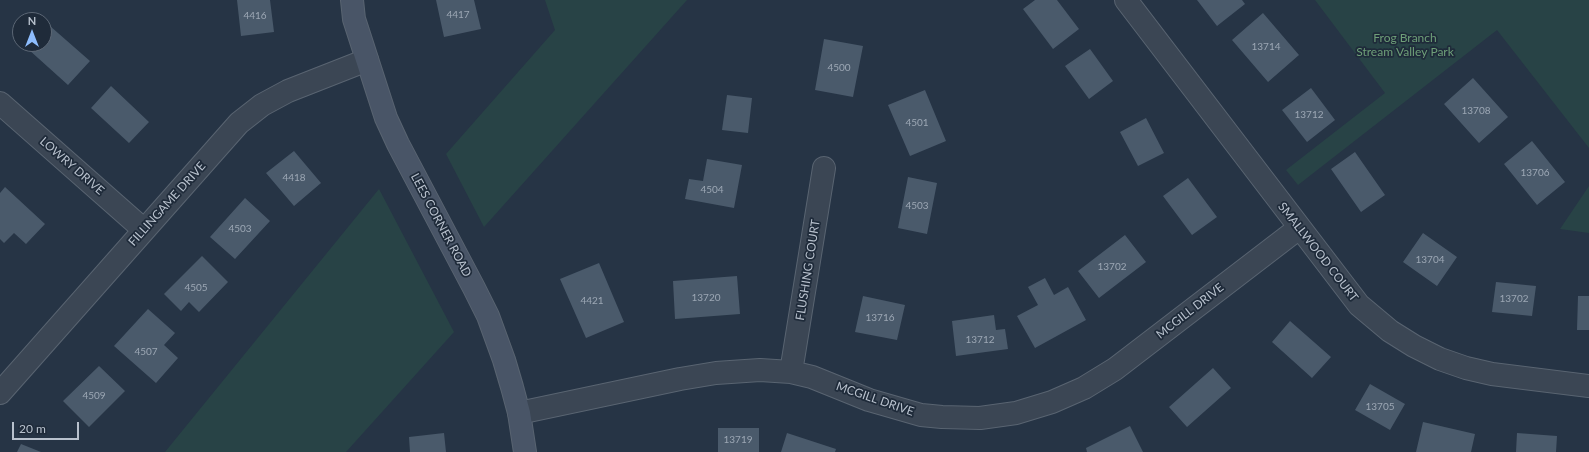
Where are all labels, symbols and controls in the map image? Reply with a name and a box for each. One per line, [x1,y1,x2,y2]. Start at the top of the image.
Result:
house number: 4417 [446,9,470,21]
house number: 4416 [243,10,267,22]
north arrow [12,12,52,52]
text: N [28,14,36,27]
park label: Frog Branch Stream Valley Park [1356,31,1454,59]
house number: 13714 [1252,41,1280,53]
house number: 4500 [827,62,851,74]
house number: 13708 [1462,105,1490,117]
house number: 13712 [1295,109,1323,121]
house number: 4501 [905,117,929,129]
street label: LOWRY DRIVE [37,134,107,198]
street label: FILLINGAME DRIVE [126,159,208,249]
house number: 13706 [1521,167,1549,179]
street label: LEES CORNER ROAD [408,171,474,279]
house number: 4418 [282,172,306,184]
house number: 4504 [700,184,724,196]
house number: 4503 [905,200,929,212]
street label: SMALLWOOD COURT [1275,200,1361,304]
street label: FLUSHING COURT [793,218,823,322]
house number: 4503 [228,223,252,235]
house number: 13704 [1416,254,1444,266]
house number: 13702 [1098,261,1126,273]
street label: MCGILL DRIVE [1153,280,1227,342]
house number: 4505 [184,282,208,294]
house number: 13720 [692,292,720,304]
house number: 13702 [1500,293,1528,305]
house number: 4421 [580,295,604,307]
house number: 13716 [866,312,894,324]
house number: 13712 [966,334,994,346]
house number: 4507 [134,346,158,358]
street label: MCGILL DRIVE [834,379,916,419]
house number: 4509 [82,390,106,402]
house number: 13705 [1366,401,1394,413]
scale bar [14,414,81,440]
text: 20 m [19,421,46,436]
house number: 13719 [724,434,752,446]

